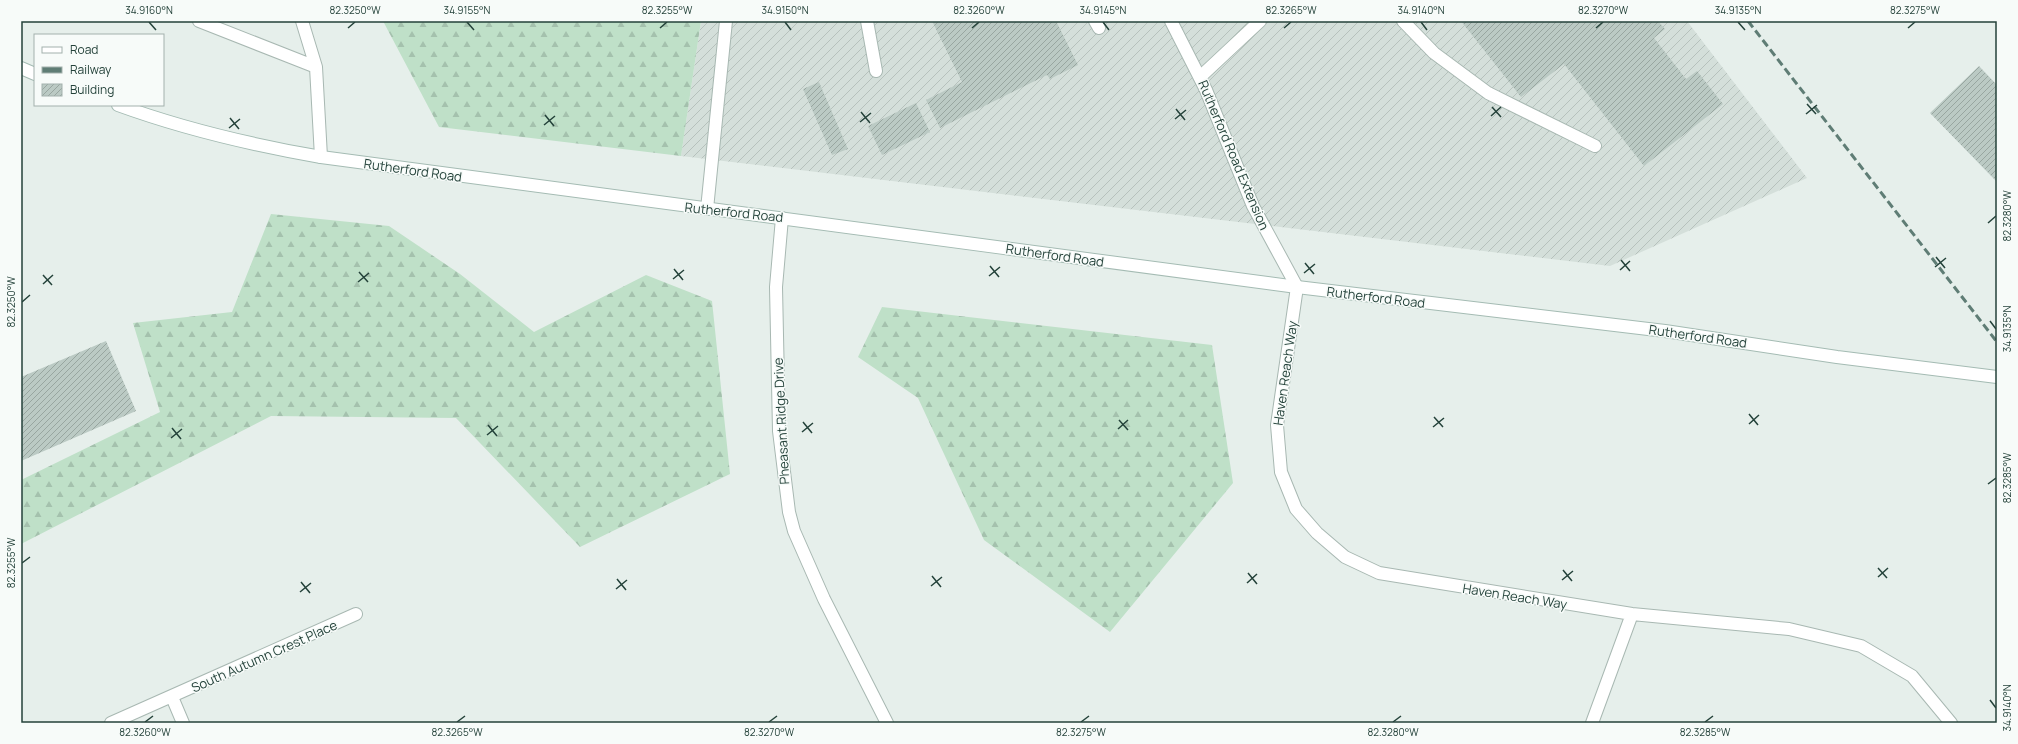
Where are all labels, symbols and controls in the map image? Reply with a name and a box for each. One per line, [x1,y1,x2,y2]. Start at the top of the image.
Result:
text: 34.9160°N [125,3,173,17]
text: 82.3250°W [329,3,381,17]
text: 34.9155°N [444,3,491,17]
text: 82.3255°W [642,3,693,17]
text: 34.9150°N [761,3,809,17]
text: 82.3260°W [953,3,1005,17]
text: 34.9145°N [1080,3,1127,17]
text: 82.3265°W [1265,3,1317,17]
text: 34.9140°N [1397,3,1445,17]
text: 82.3270°W [1578,3,1629,17]
text: 34.9135°N [1715,3,1761,17]
text: 82.3275°W [1890,3,1941,17]
legend [34,34,164,106]
text: Road [70,41,98,58]
text: Railway [70,61,112,78]
street label: Rutherford Road Extension [1194,77,1274,233]
text: Building [70,81,114,98]
street label: Rutherford Road [363,154,463,186]
text: 82.3280°W [2000,190,2014,242]
street label: Rutherford Road [684,198,784,226]
street label: Rutherford Road [1005,239,1105,271]
text: 82.3250°W [4,276,18,328]
street label: Rutherford Road [1326,282,1426,312]
text: 34.9135°N [2000,306,2014,352]
street label: Haven Reach Way [1269,319,1301,427]
street label: Rutherford Road [1648,320,1748,352]
street label: Pheasant Ridge Drive [769,357,793,485]
text: 82.3285°W [2000,452,2014,503]
text: 82.3255°W [4,537,18,588]
street label: Haven Reach Way [1461,579,1569,613]
street label: South Autumn Crest Place [188,615,340,696]
text: 34.9140°N [2000,684,2014,732]
text: 82.3260°W [119,725,171,739]
text: 82.3265°W [431,725,483,739]
text: 82.3270°W [744,725,795,739]
text: 82.3275°W [1056,725,1107,739]
text: 82.3280°W [1367,725,1419,739]
text: 82.3285°W [1680,725,1731,739]

